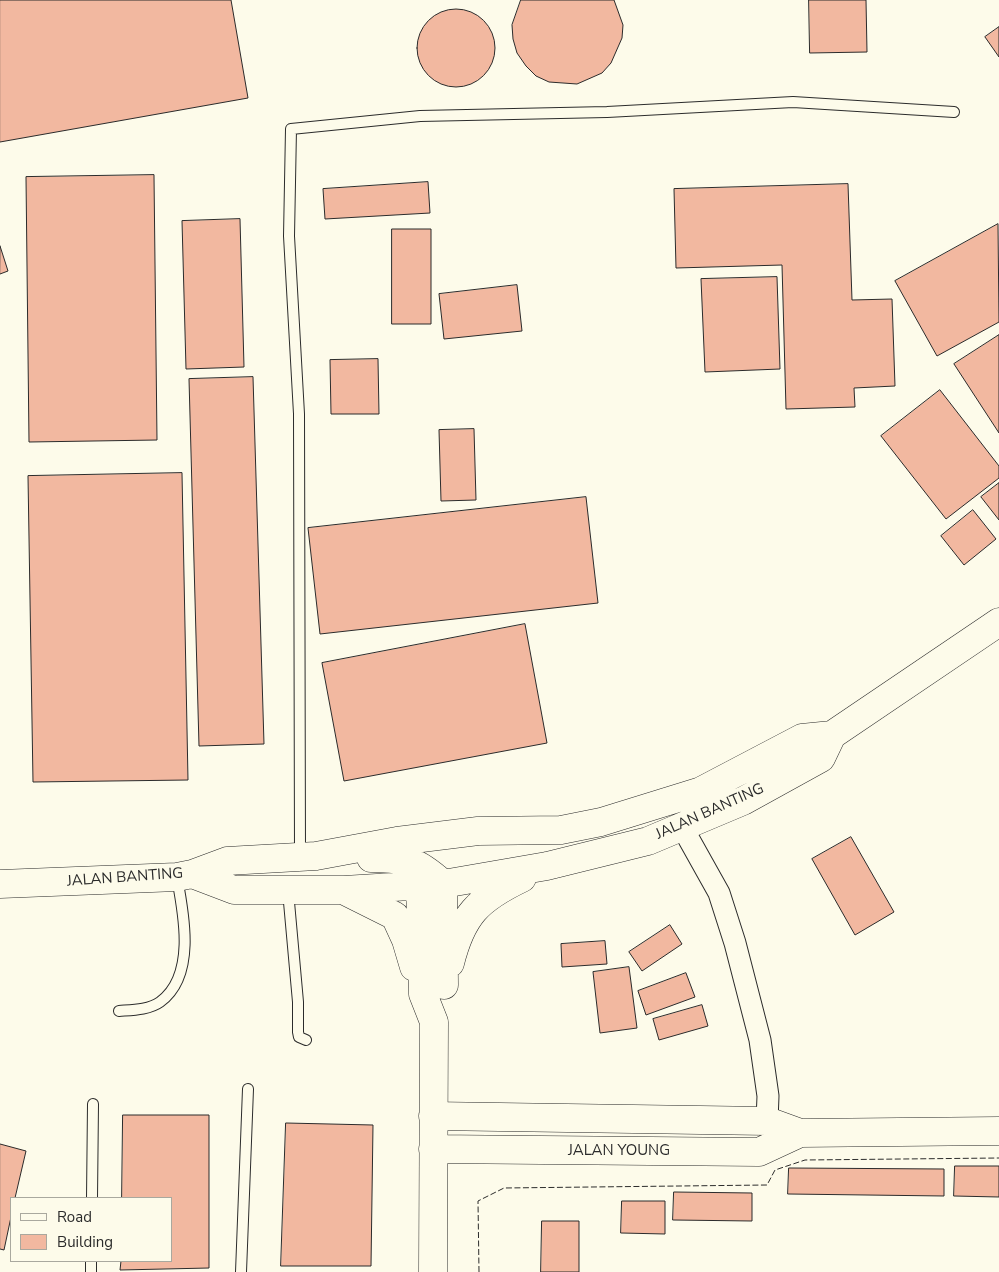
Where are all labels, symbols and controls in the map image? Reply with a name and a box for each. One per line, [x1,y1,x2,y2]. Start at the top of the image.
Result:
street label: JALAN BANTING [653,780,767,844]
street label: JALAN BANTING [66,865,184,891]
street label: JALAN YOUNG [568,1142,670,1160]
legend [10,1197,172,1262]
text: Road [57,1207,92,1227]
text: Building [57,1232,113,1252]

